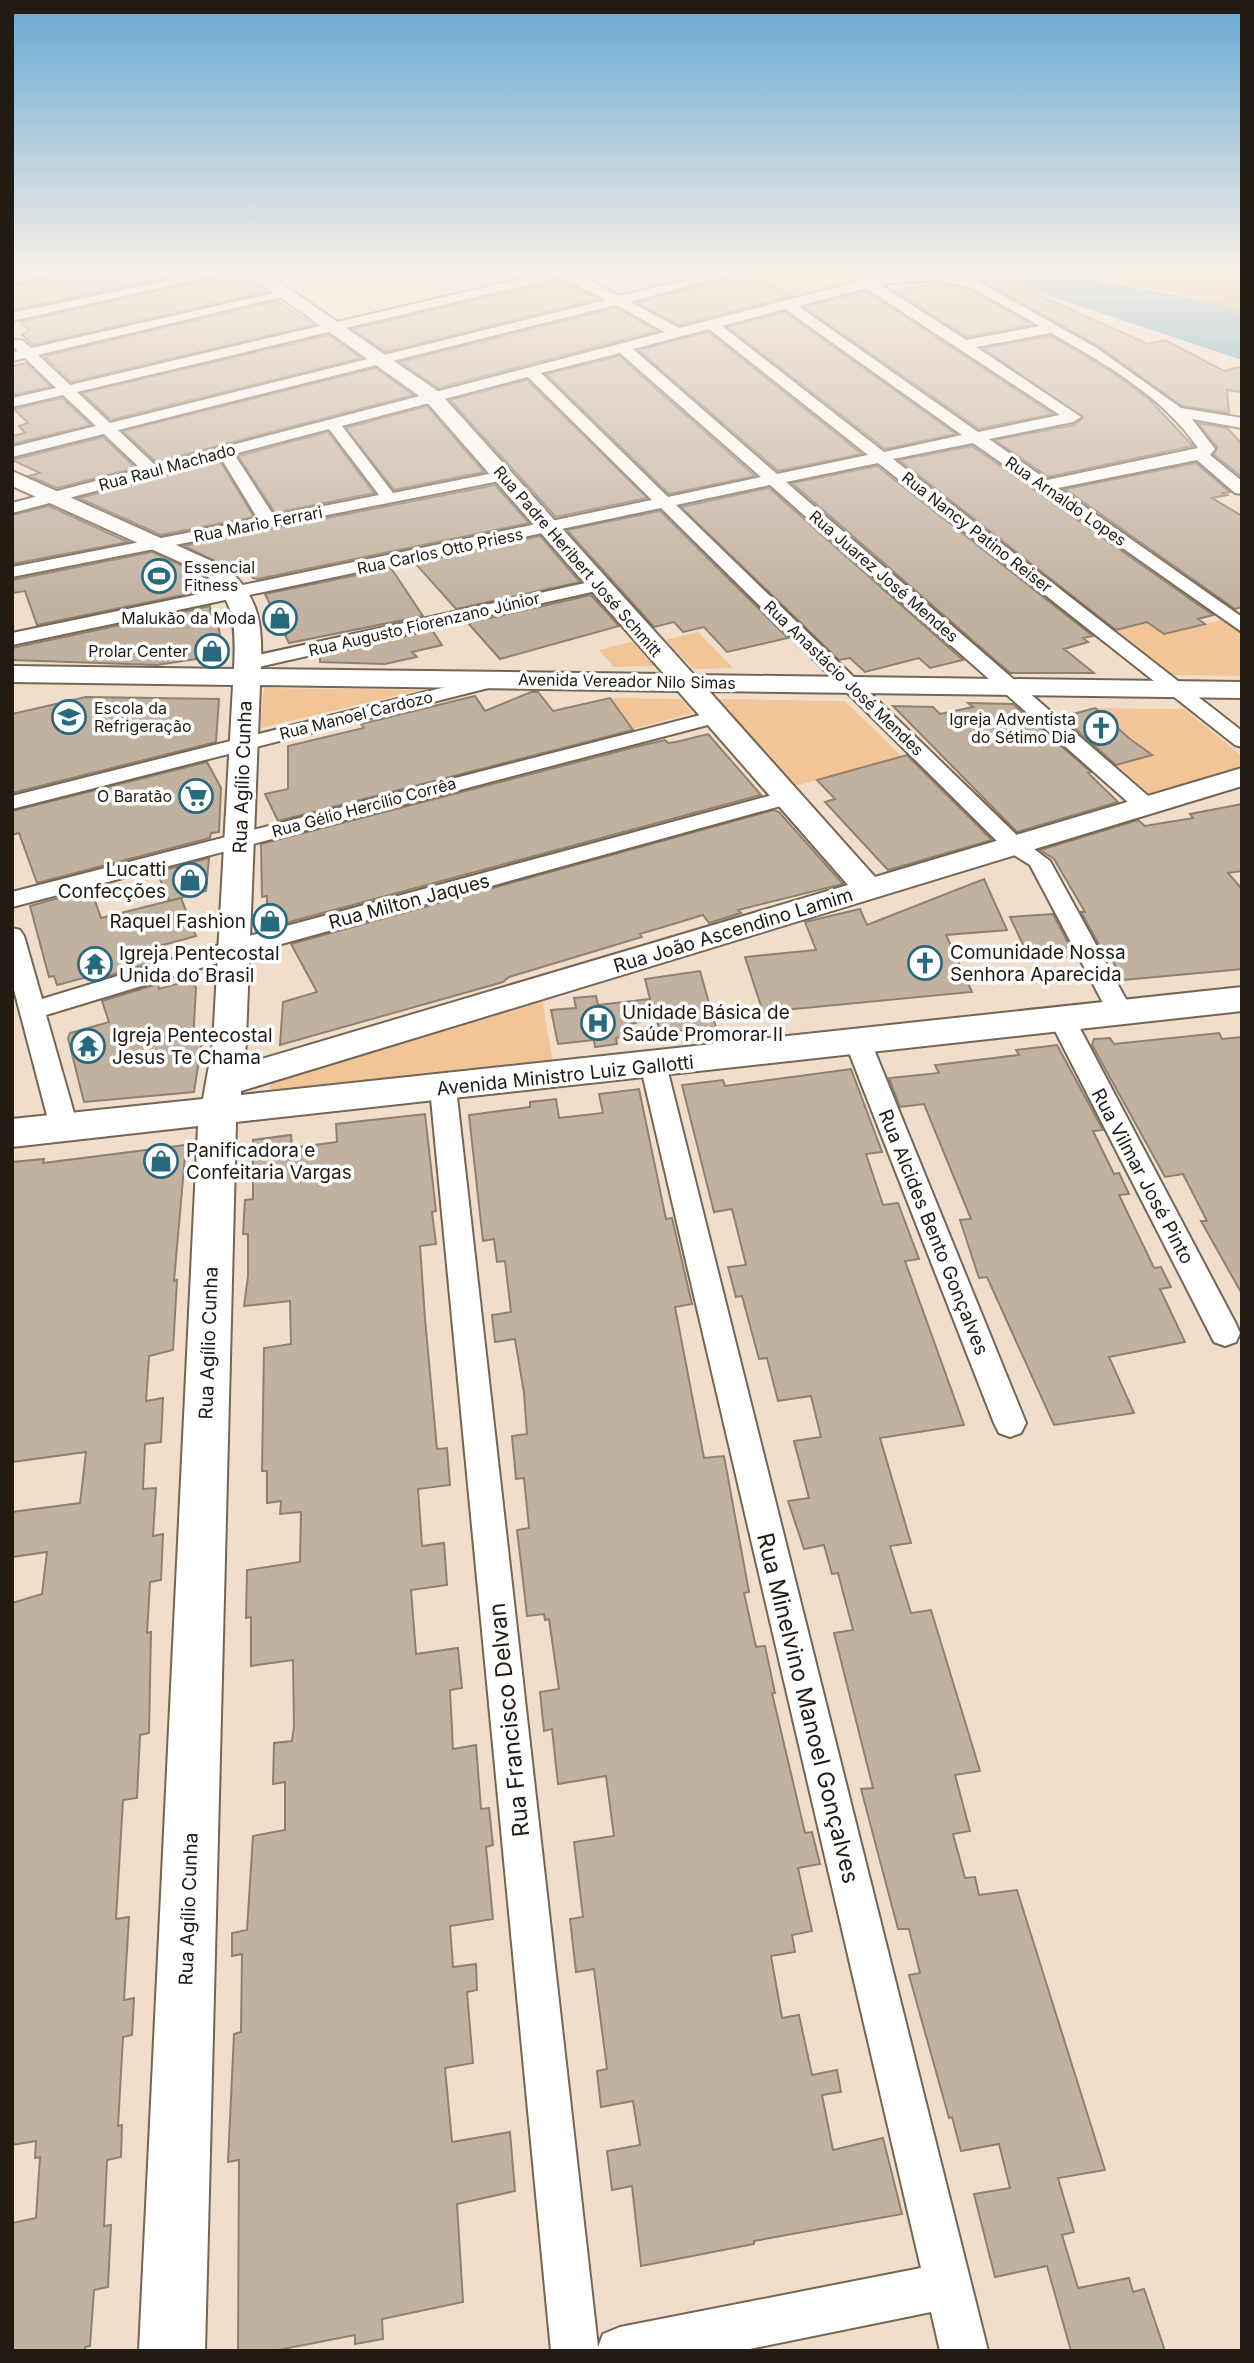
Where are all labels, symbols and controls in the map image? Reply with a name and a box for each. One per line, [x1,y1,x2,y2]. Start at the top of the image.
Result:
street label: Rua Raul Machado [96,439,238,495]
street label: Rua Arnaldo Lopes [1002,452,1130,550]
street label: Rua Padre Heribert José Schmitt [490,462,666,660]
street label: Rua Nancy Patino Reiser [898,467,1056,597]
street label: Rua Mario Ferrari [192,502,324,546]
street label: Rua Juarez José Mendes [805,506,963,646]
street label: Rua Carlos Otto Priess [355,524,525,578]
sports icon: Essencial Fitness [140,557,178,595]
place label: Essencial Fitness [184,557,255,595]
street label: Rua Augusto Fiorenzano Júnior [306,588,542,660]
street label: Rua Anastácio José Mendes [760,596,928,760]
shop icon: Malukão da Moda [261,599,299,637]
place label: Malukão da Moda [121,608,256,628]
shop icon: Prolar Center [193,632,231,670]
place label: Prolar Center [88,641,188,661]
street label: Avenida Vereador Nilo Simas [518,669,736,693]
street label: Rua Manoel Cardozo [277,686,435,744]
school or university icon: Escola da Refrigeração [50,698,88,736]
place label: Escola da Refrigeração [94,698,191,736]
street label: Rua Agílio Cunha [228,700,257,854]
place label: Igreja Adventista do Sétimo Dia [949,709,1076,747]
church icon: Igreja Adventista do Sétimo Dia [1082,709,1120,747]
street label: Rua Gélio Hercílio Corrêa [270,773,458,841]
supermarket icon: O Baratão [177,777,215,815]
place label: O Baratão [97,786,172,806]
place label: Lucatti Confecções [58,858,166,903]
shop icon: Lucatti Confecções [171,861,209,899]
street label: Rua Milton Jaques [326,869,492,934]
street label: Rua João Ascendino Lamim [611,883,856,978]
shop icon: Raquel Fashion [251,902,289,940]
place label: Raquel Fashion [109,910,246,933]
place label: Comunidade Nossa Senhora Aparecida [950,941,1126,986]
place label: Igreja Pentecostal Unida do Brasil [119,942,280,987]
church icon: Comunidade Nossa Senhora Aparecida [906,944,944,982]
temple icon: Igreja Pentecostal Unida do Brasil [76,945,114,983]
place label: Unidade Básica de Saúde Promorar II [622,1001,790,1046]
hospital icon: Unidade Básica de Saúde Promorar II [579,1004,617,1042]
place label: Igreja Pentecostal Jesus Te Chama [112,1024,273,1069]
temple icon: Igreja Pentecostal Jesus Te Chama [69,1027,107,1065]
street label: Avenida Ministro Luiz Gallotti [435,1051,695,1100]
street label: Rua Vilmar José Pinto [1086,1084,1199,1268]
street label: Rua Alcides Bento Gonçalves [874,1106,993,1358]
place label: Panificadora e Confeitaria Vargas [186,1139,352,1184]
shop icon: Panificadora e Confeitaria Vargas [142,1142,180,1180]
street label: Rua Agílio Cunha [194,1266,223,1420]
street label: Rua Minelvino Manoel Gonçalves [751,1530,865,1886]
street label: Rua Francisco Delvan [483,1602,535,1838]
street label: Rua Agílio Cunha [174,1832,203,1986]

